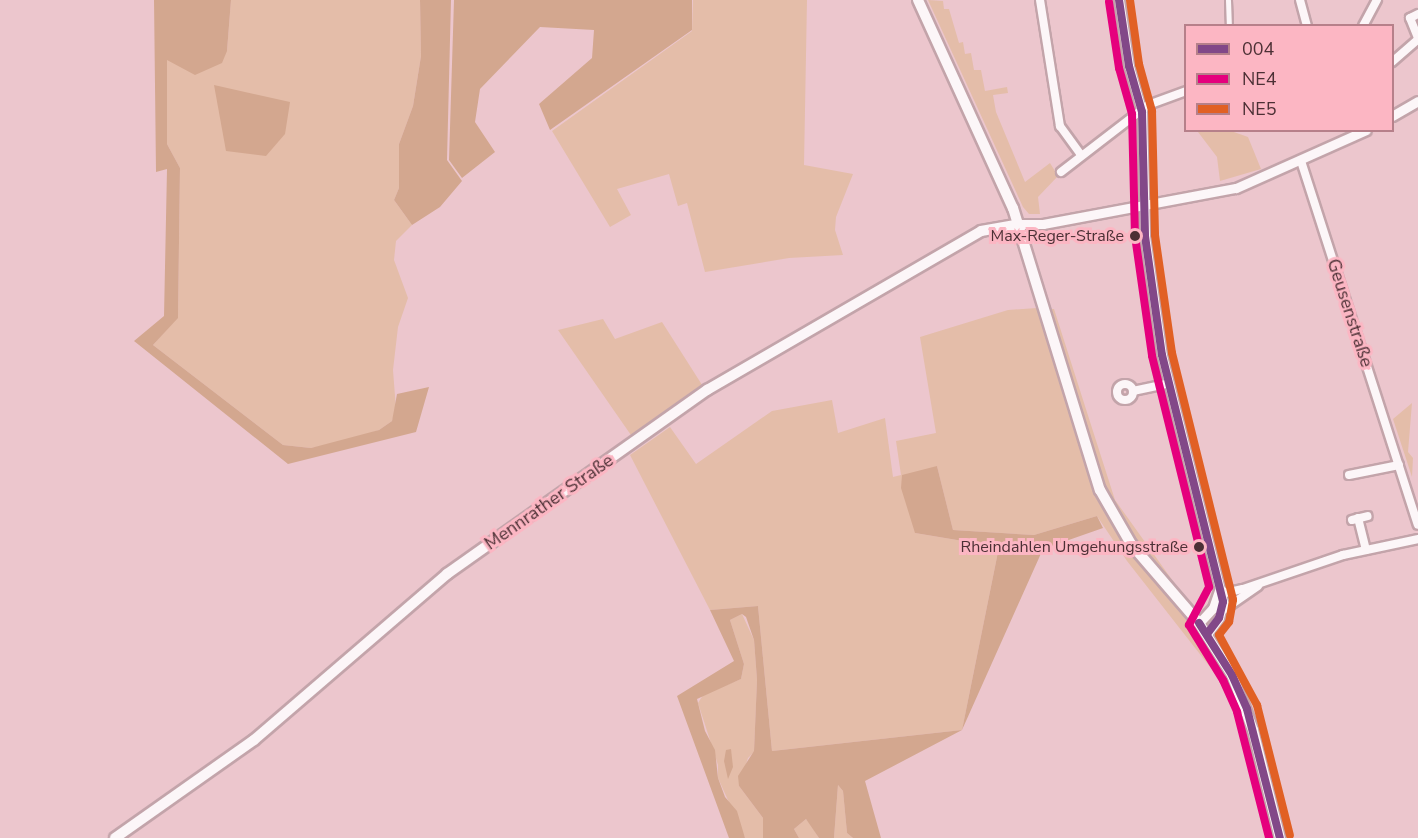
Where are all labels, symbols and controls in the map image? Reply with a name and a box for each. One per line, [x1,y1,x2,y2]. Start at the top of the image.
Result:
legend [1184,24,1394,132]
text: 004 [1242,37,1274,61]
text: NE4 [1242,67,1277,91]
text: NE5 [1242,97,1277,121]
place label: Max-Reger-Straße [990,226,1124,246]
marker: Max-Reger-Straße [1129,230,1141,242]
street label: Geusenstraße [1322,256,1378,370]
street label: Mennrather Straße [480,449,618,555]
place label: Rheindahlen Umgehungsstraße [960,537,1188,557]
marker: Rheindahlen Umgehungsstraße [1193,541,1205,553]

